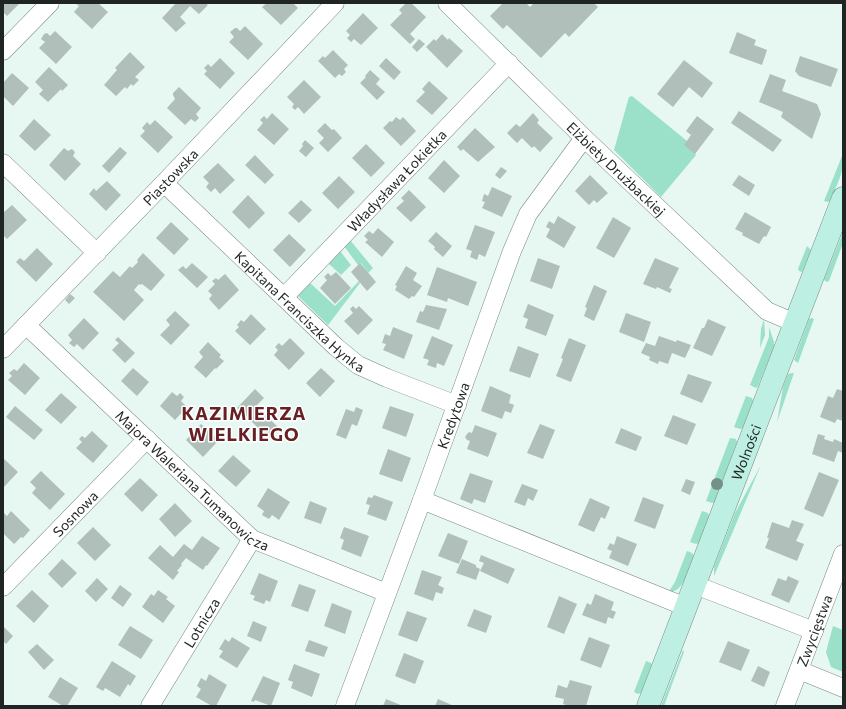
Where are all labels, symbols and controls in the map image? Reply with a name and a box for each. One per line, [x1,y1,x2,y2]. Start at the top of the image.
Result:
street label: Elżbiety Drużbackiej [564,118,669,219]
street label: Władysława Łokietka [343,126,449,235]
street label: Piastowska [139,145,201,209]
street label: Kapitana Franciszka Hynka [232,247,367,375]
street label: Kredytowa [433,380,472,451]
district label: KAZIMIERZA WIELKIEGO [181,402,307,445]
street label: Majora Waleriana Tumanowicza [112,406,272,553]
street label: Wolności [727,422,764,482]
street label: Sosnowa [49,487,101,540]
street label: Zwycięstwa [792,592,835,669]
street label: Lotnicza [180,595,223,650]

